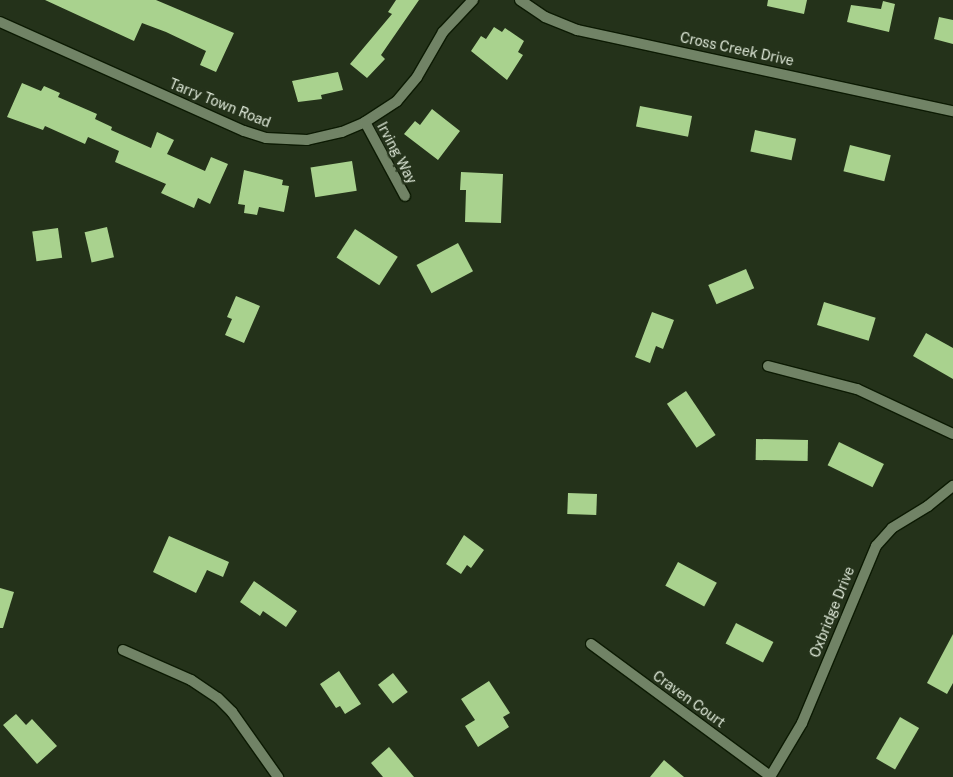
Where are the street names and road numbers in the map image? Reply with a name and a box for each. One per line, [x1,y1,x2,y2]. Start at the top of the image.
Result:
street label: Cross Creek Drive [679,29,795,69]
street label: Tarry Town Road [167,75,273,131]
street label: Irving Way [374,119,420,187]
street label: Oxbridge Drive [806,564,858,660]
street label: Craven Court [650,667,728,731]

